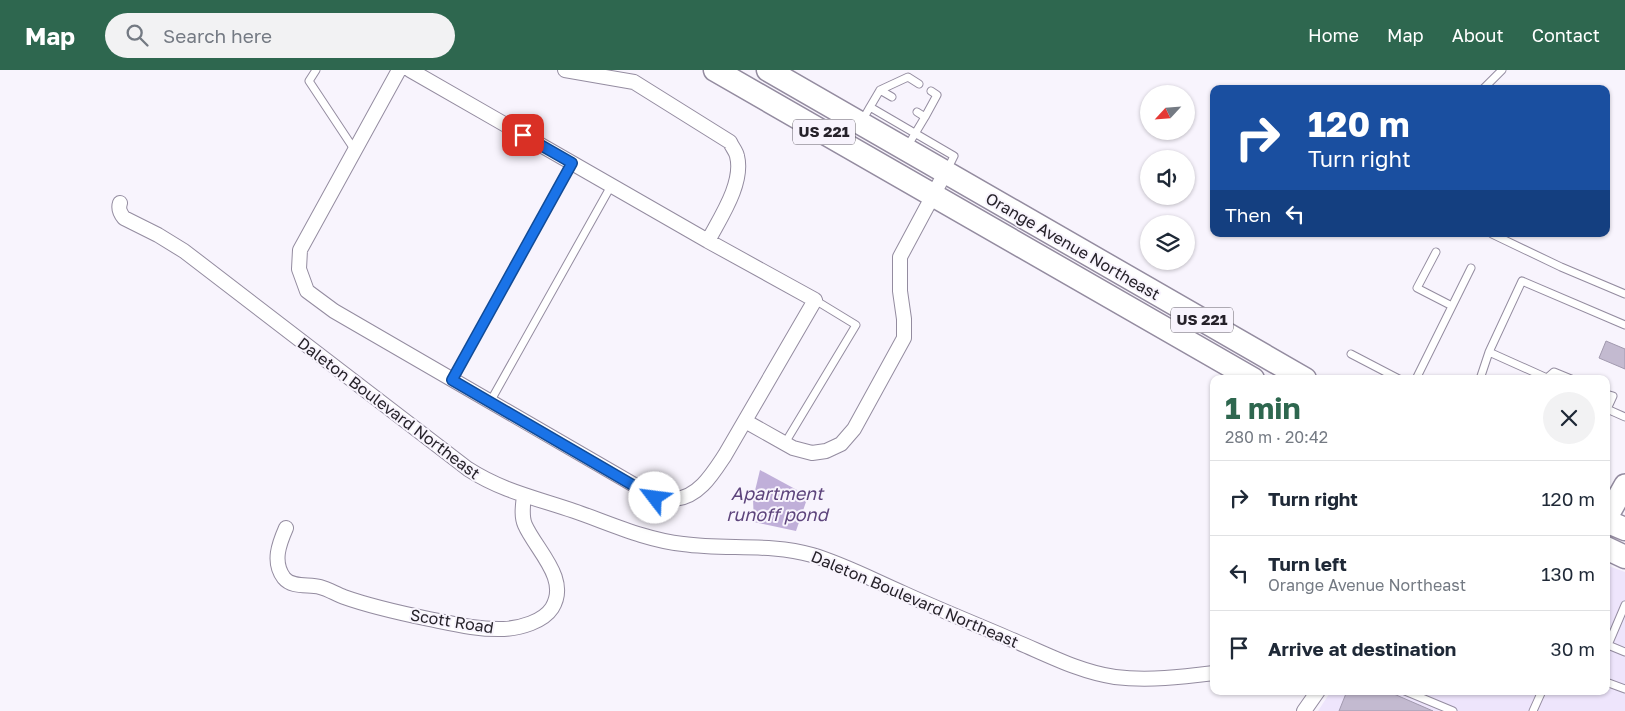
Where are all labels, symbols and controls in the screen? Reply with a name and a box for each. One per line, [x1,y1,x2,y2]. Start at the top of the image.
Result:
search box [105,13,455,58]
text: Map [25,21,75,50]
icon: search [123,21,151,49]
text: Search here [163,24,272,47]
text: Home [1308,24,1359,46]
text: Map [1387,24,1424,46]
text: About [1452,24,1504,46]
text: Contact [1532,24,1600,46]
north arrow [1140,85,1195,140]
map controls [1140,85,1195,270]
text: 120 m [1308,103,1410,145]
icon: right [1225,105,1290,170]
pin [502,114,544,156]
road number: US 221 [793,120,855,144]
icon: arrive [509,121,537,149]
text: Turn right [1308,145,1411,172]
button: sound [1140,150,1195,205]
street label: Orange Avenue Northeast [982,188,1164,304]
icon: left [1281,200,1309,228]
text: Then [1225,203,1271,226]
button: layers [1140,215,1195,270]
road number: US 221 [1171,308,1233,332]
street label: Daleton Boulevard Northeast [294,333,484,483]
text: 1 min [1225,390,1301,426]
button: close [1543,392,1595,444]
text: 280 m · 20:42 [1225,427,1328,447]
position arrow [628,471,680,523]
water label: Apartment runoff pond [726,482,830,525]
icon: right [1225,484,1253,512]
text: Turn right [1268,487,1358,510]
text: 120 m [1541,487,1595,510]
street label: Daleton Boulevard Northeast [808,546,1022,652]
text: Turn left [1268,552,1347,575]
icon: left [1225,559,1253,587]
text: 130 m [1541,562,1595,585]
text: Orange Avenue Northeast [1268,575,1466,595]
street label: Scott Road [409,605,495,637]
icon: arrive [1225,634,1253,662]
text: Arrive at destination [1268,637,1456,660]
text: 30 m [1551,637,1595,660]

